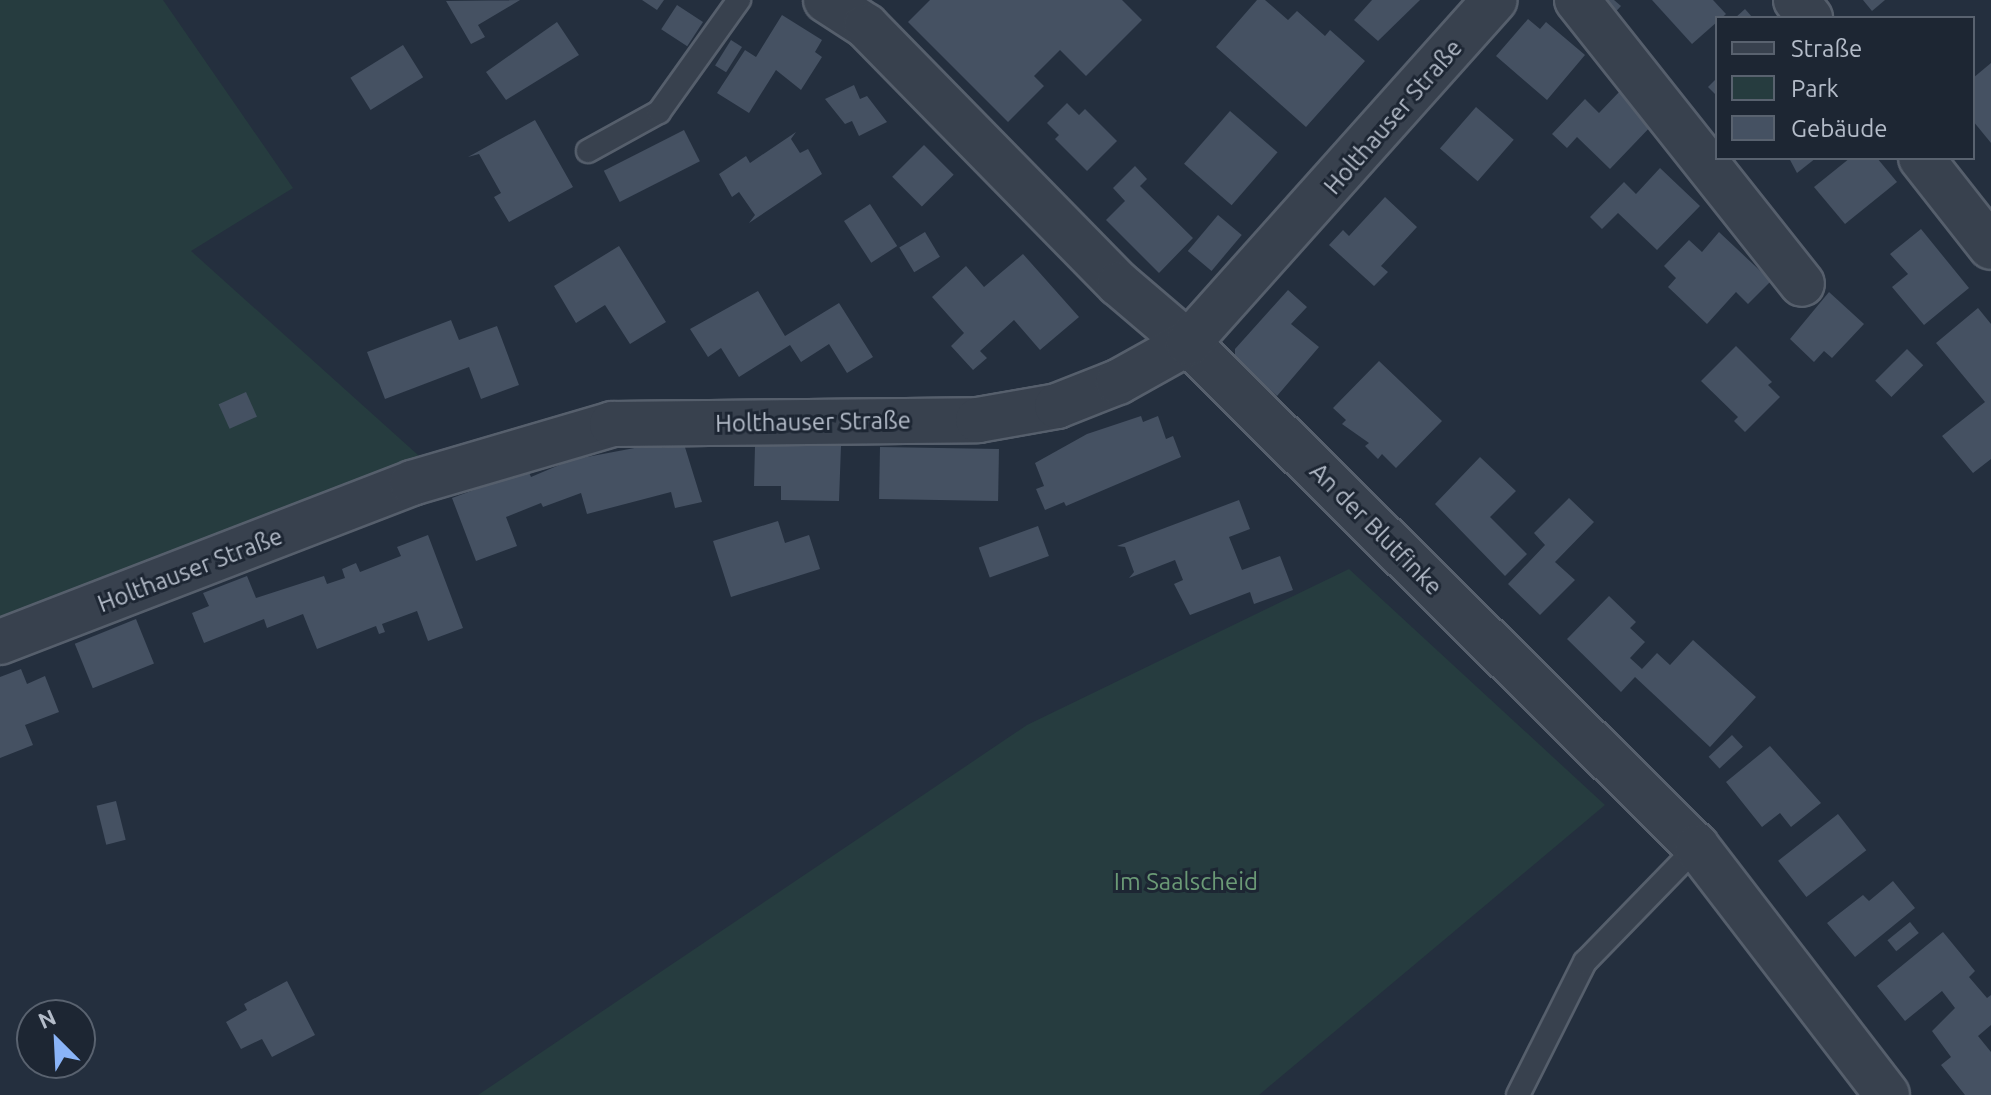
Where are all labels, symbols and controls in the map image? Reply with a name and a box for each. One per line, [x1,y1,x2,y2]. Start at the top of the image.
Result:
legend [1715,16,1975,160]
street label: Holthauser Straße [1318,34,1468,200]
text: Straße [1791,35,1862,62]
text: Park [1791,75,1839,102]
text: Gebäude [1791,115,1888,142]
street label: Holthauser Straße [715,406,911,438]
street label: An der Blutfinke [1304,457,1448,601]
street label: Holthauser Straße [94,522,286,618]
park label: Im Saalscheid [1114,868,1258,896]
north arrow [16,999,96,1079]
text: N [34,1004,59,1033]

